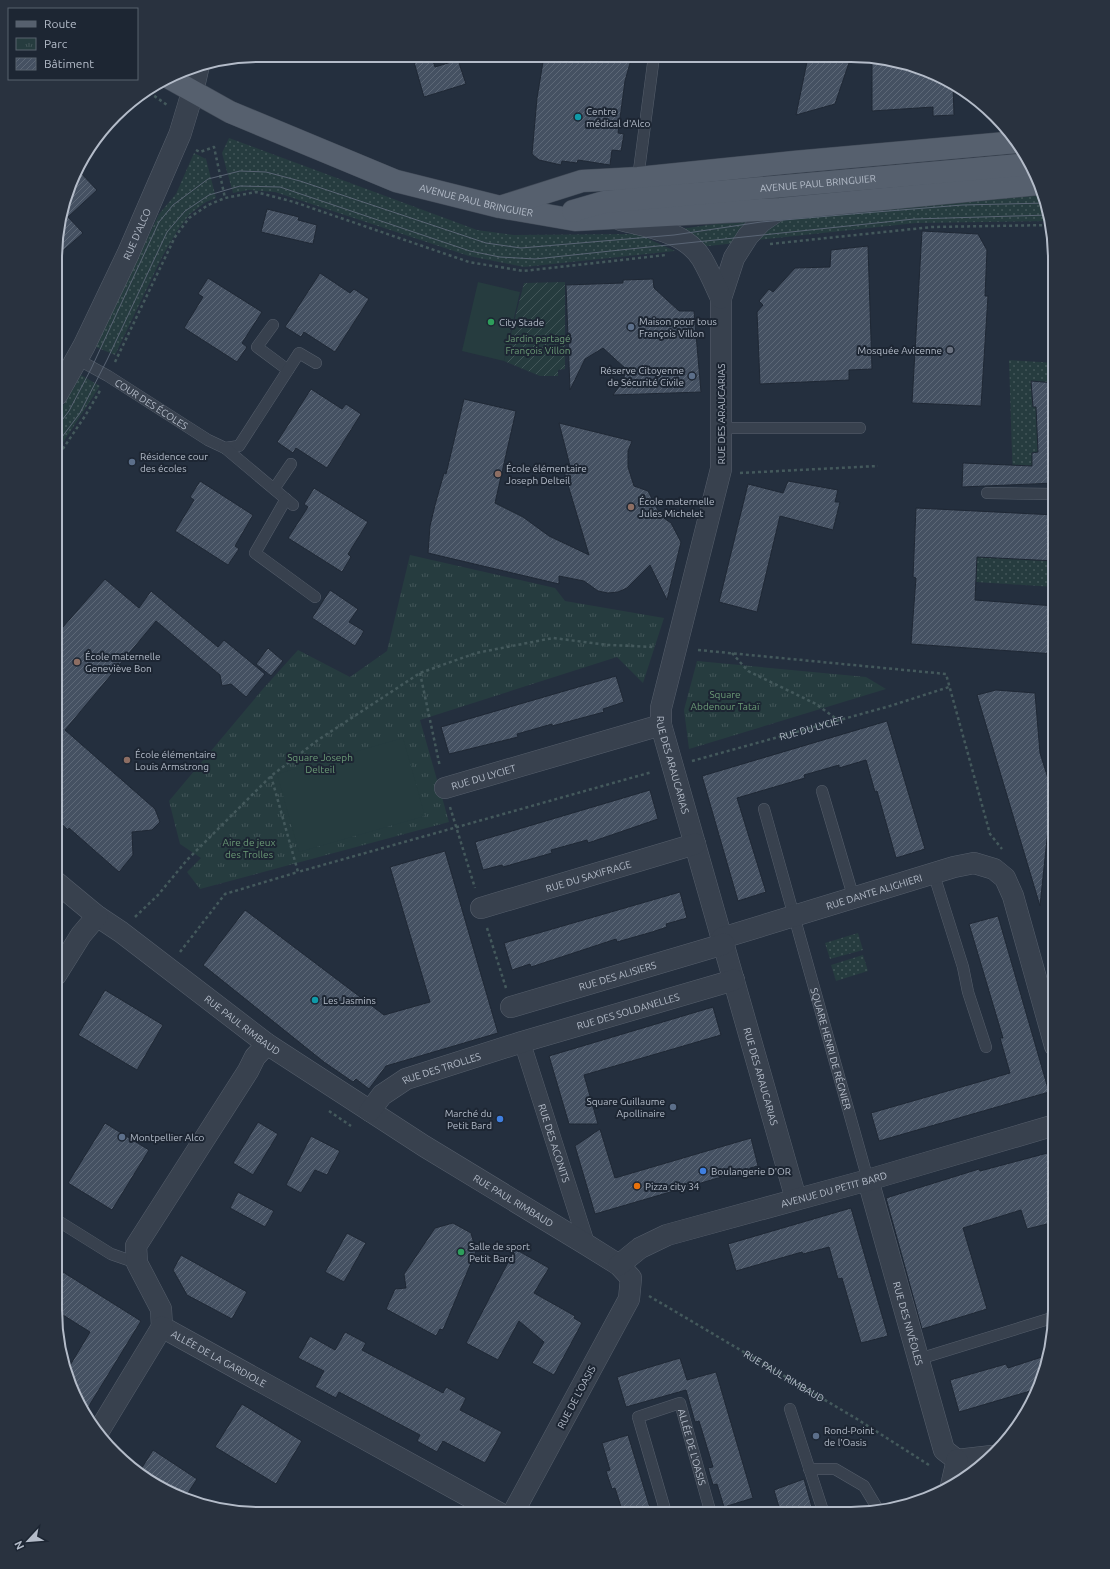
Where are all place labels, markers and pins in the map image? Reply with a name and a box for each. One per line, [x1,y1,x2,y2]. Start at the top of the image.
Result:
place label: Centre médical d'Alco [586,106,650,129]
marker: Centre médical d'Alco [573,112,583,122]
place label: Maison pour tous François Villon [639,316,717,339]
marker: City Stade [486,317,496,327]
place label: City Stade [499,317,544,328]
marker: Maison pour tous François Villon [626,322,636,332]
place label: Mosquée Avicenne [857,345,942,356]
marker: Mosquée Avicenne [945,345,955,355]
place label: Réserve Citoyenne de Sécurité Civile [600,365,684,388]
marker: Réserve Citoyenne de Sécurité Civile [687,371,697,381]
place label: Résidence cour des écoles [140,451,208,474]
marker: Résidence cour des écoles [127,457,137,467]
place label: École élémentaire Joseph Delteil [506,462,587,486]
marker: École élémentaire Joseph Delteil [493,469,503,479]
place label: École maternelle Jules Michelet [639,495,714,519]
marker: École maternelle Jules Michelet [626,502,636,512]
place label: École maternelle Geneviève Bon [85,650,160,674]
marker: École maternelle Geneviève Bon [72,657,82,667]
place label: École élémentaire Louis Armstrong [135,748,216,772]
marker: École élémentaire Louis Armstrong [122,755,132,765]
marker: Les Jasmins [310,995,320,1005]
place label: Les Jasmins [323,995,376,1006]
place label: Square Guillaume Apollinaire [586,1096,665,1119]
marker: Square Guillaume Apollinaire [668,1102,678,1112]
place label: Marché du Petit Bard [445,1108,492,1131]
marker: Marché du Petit Bard [495,1114,505,1124]
marker: Montpellier Alco [117,1132,127,1142]
place label: Montpellier Alco [130,1132,205,1143]
marker: Boulangerie D'OR [698,1166,708,1176]
place label: Boulangerie D'OR [711,1166,791,1177]
marker: Pizza city 34 [632,1181,642,1191]
place label: Pizza city 34 [645,1181,700,1192]
place label: Salle de sport Petit Bard [469,1241,530,1264]
marker: Salle de sport Petit Bard [456,1247,466,1257]
place label: Rond-Point de l'Oasis [824,1425,874,1448]
marker: Rond-Point de l'Oasis [811,1431,821,1441]

